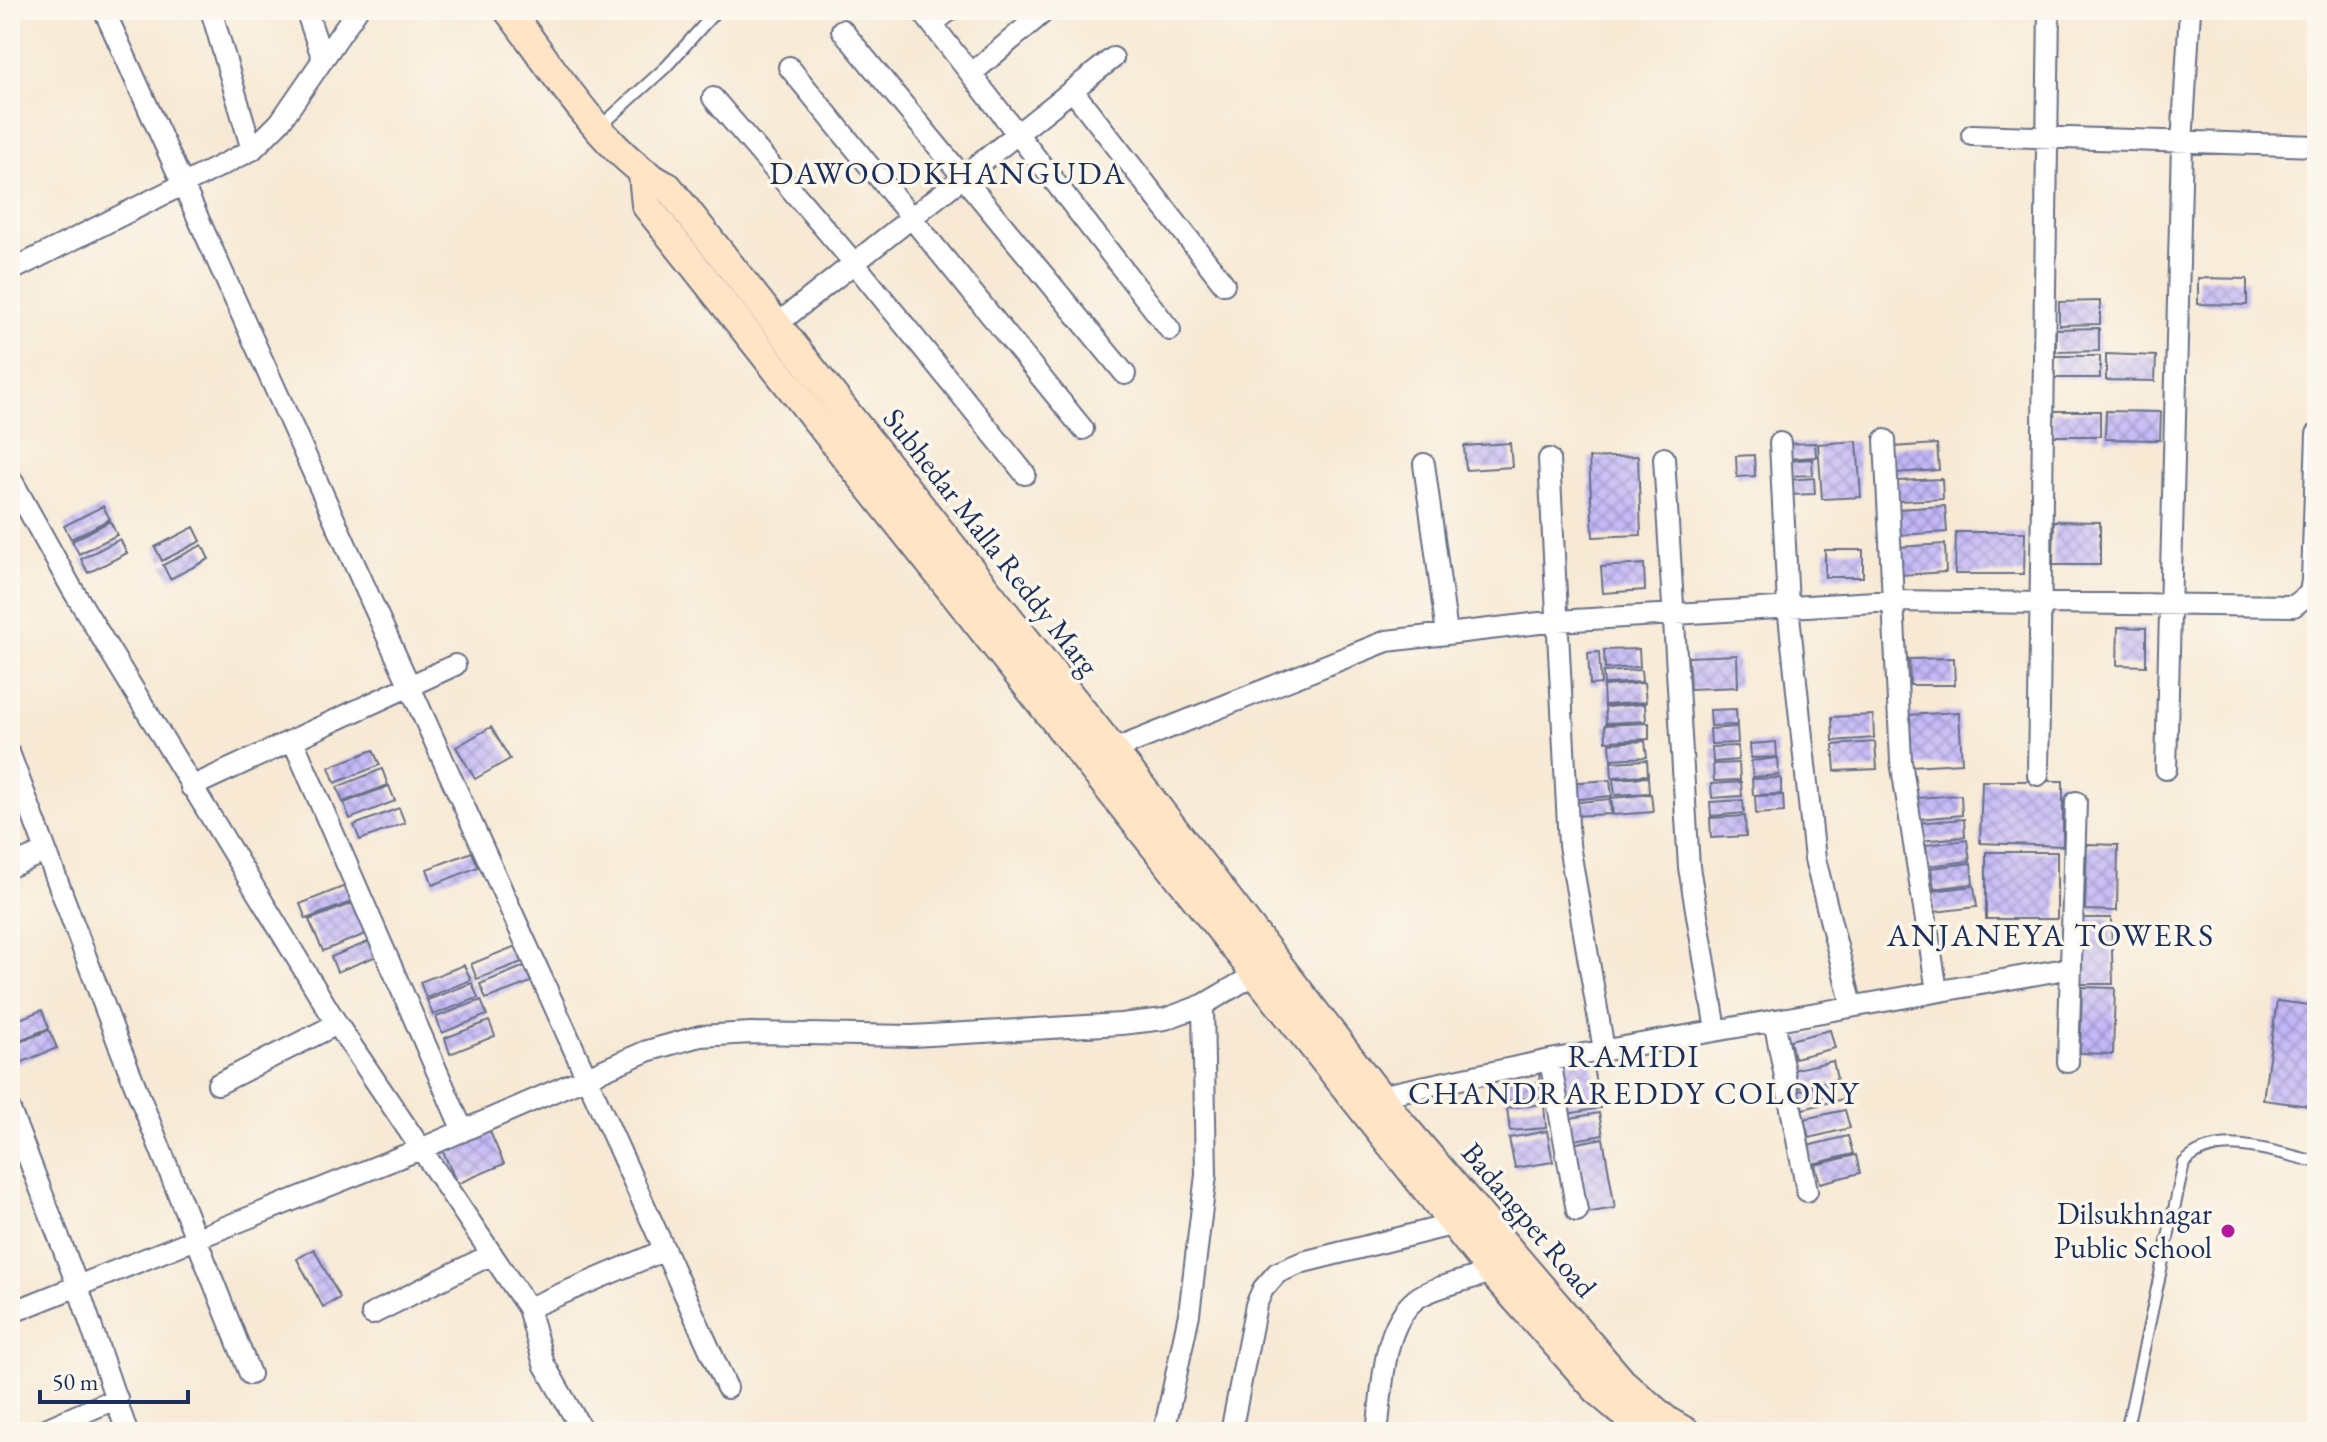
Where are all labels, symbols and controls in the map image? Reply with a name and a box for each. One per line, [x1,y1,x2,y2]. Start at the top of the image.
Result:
district label: DAWOODKHANGUDA [769,152,1127,194]
street label: Subhedar Malla Reddy Marg [875,400,1109,684]
district label: ANJANEYA TOWERS [1886,914,2215,956]
district label: RAMIDI CHANDRAREDDY COLONY [1408,1035,1860,1114]
street label: Badangpet Road [1453,1134,1606,1306]
place label: Dilsukhnagar Public School [2054,1194,2212,1267]
marker: Dilsukhnagar Public School [2219,1222,2237,1240]
scale bar [40,1354,188,1404]
text: 50 m [52,1366,99,1397]

